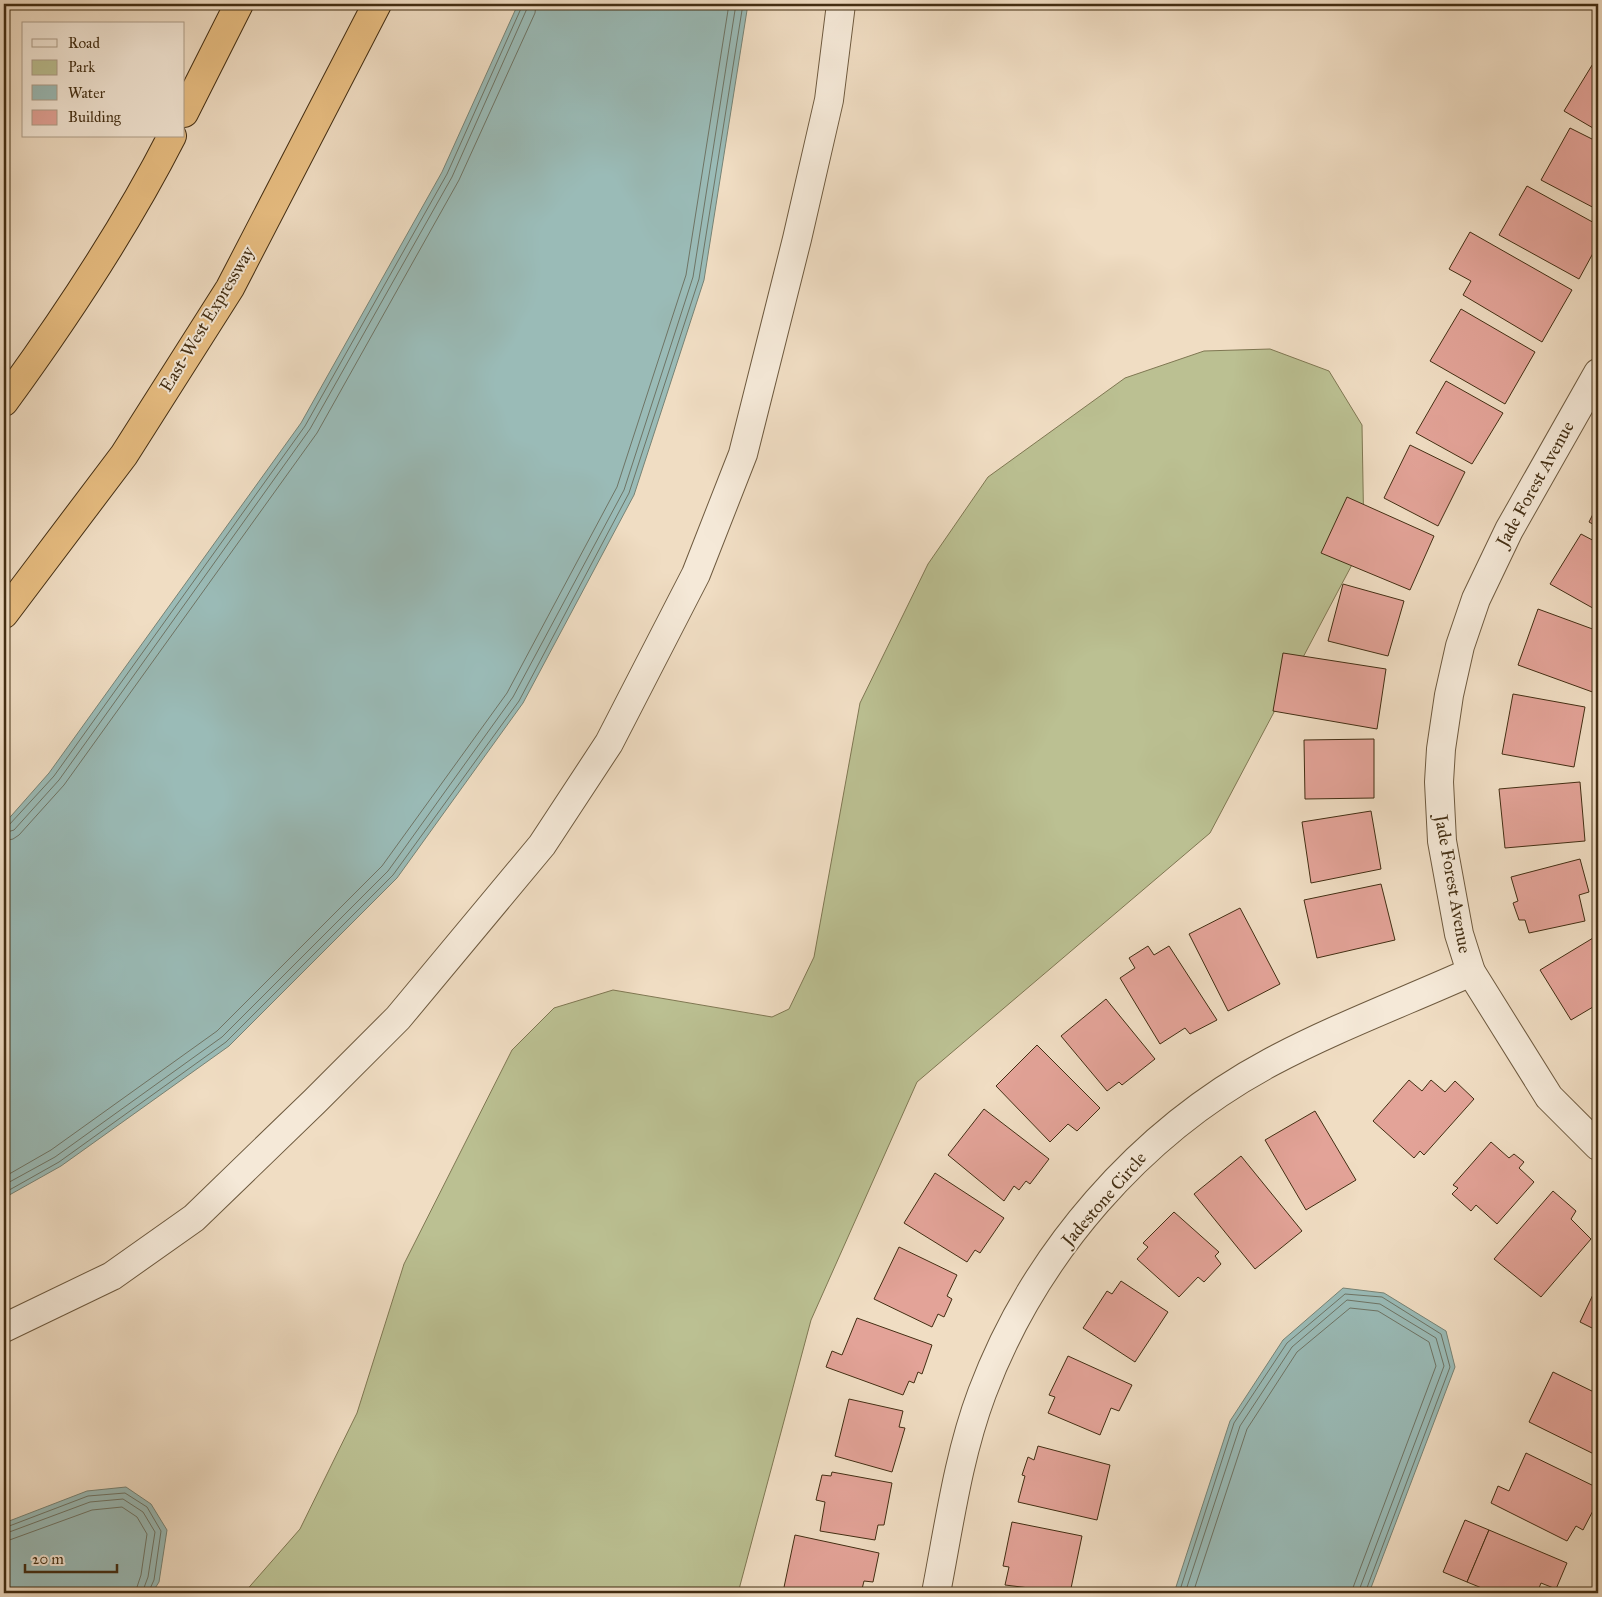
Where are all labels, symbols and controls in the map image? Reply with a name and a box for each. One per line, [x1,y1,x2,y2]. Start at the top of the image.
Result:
legend [22,22,185,138]
text: Road [68,34,100,52]
text: Park [68,58,95,76]
text: Water [68,84,105,102]
text: Building [68,108,122,126]
street label: East-West Expressway [155,242,259,396]
street label: Jade Forest Avenue [1490,417,1580,553]
street label: Jade Forest Avenue [1429,811,1476,955]
street label: Jadestone Circle [1056,1147,1152,1253]
scale bar [25,1542,118,1574]
text: 20 m [32,1550,64,1568]

